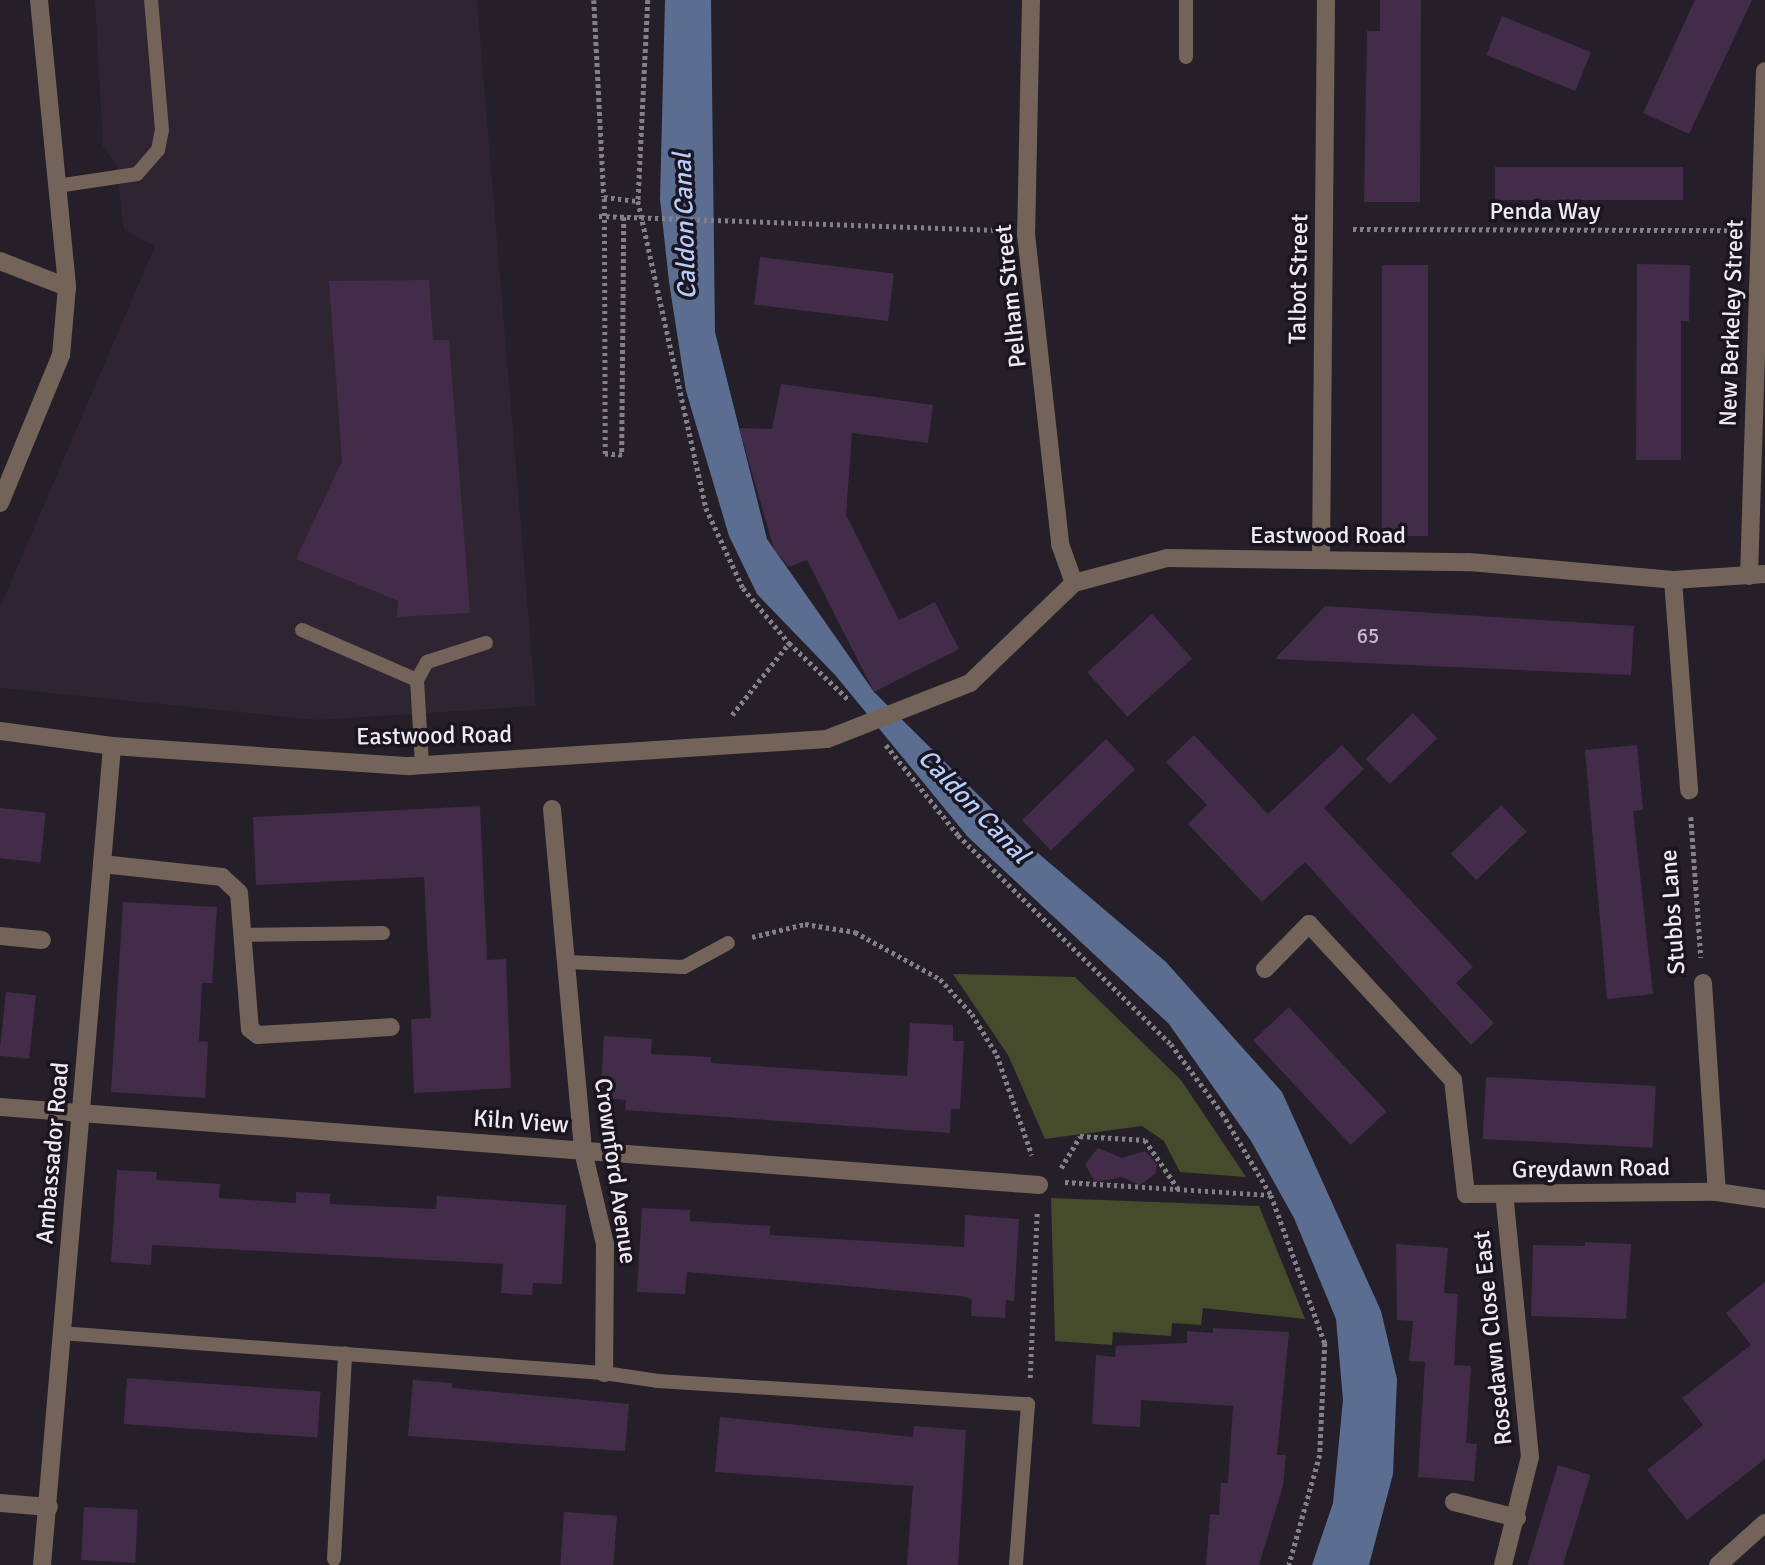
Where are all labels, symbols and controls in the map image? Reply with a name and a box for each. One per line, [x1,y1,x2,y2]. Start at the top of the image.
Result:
water label: Caldon Canal [668,152,704,300]
street label: Penda Way [1490,198,1600,226]
street label: Talbot Street [1283,214,1315,344]
street label: New Berkeley Street [1714,219,1750,427]
street label: Pelham Street [989,223,1033,369]
street label: Eastwood Road [1250,522,1406,550]
house number: 65 [1357,623,1379,649]
street label: Eastwood Road [356,720,512,752]
water label: Caldon Canal [911,743,1035,871]
street label: Stubbs Lane [1654,848,1692,976]
street label: Ambassador Road [31,1061,75,1245]
street label: Crownford Avenue [588,1076,642,1266]
street label: Kiln View [472,1104,570,1140]
street label: Greydawn Road [1512,1153,1670,1185]
street label: Rosedawn Close East [1467,1229,1519,1447]

